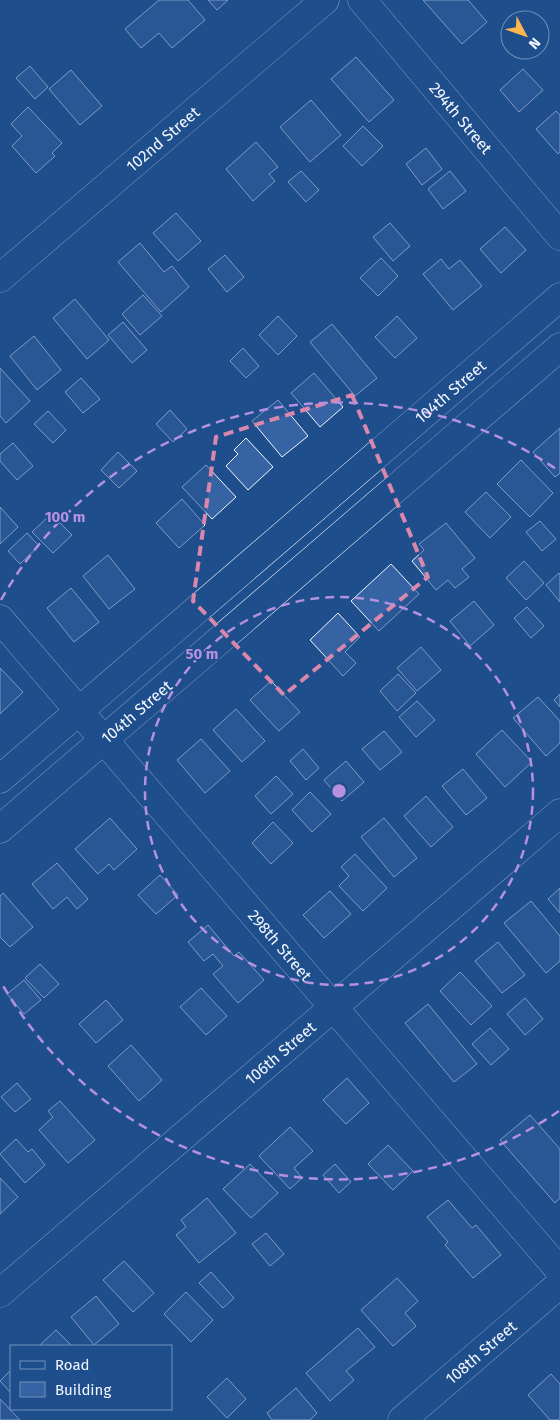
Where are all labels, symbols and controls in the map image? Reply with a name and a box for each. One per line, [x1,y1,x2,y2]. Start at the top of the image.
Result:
north arrow [500,10,550,60]
text: N [525,34,544,52]
street label: 294th Street [426,78,496,158]
street label: 102nd Street [122,102,203,175]
street label: 104th Street [411,356,490,427]
text: 100 m [45,508,85,526]
text: 50 m [185,645,219,663]
street label: 104th Street [97,676,176,747]
centre of rings [330,782,348,800]
street label: 298th Street [244,906,316,985]
street label: 106th Street [241,1017,320,1088]
street label: 108th Street [441,1316,520,1388]
legend [10,1345,172,1410]
text: Road [55,1356,90,1374]
text: Building [55,1381,111,1399]

